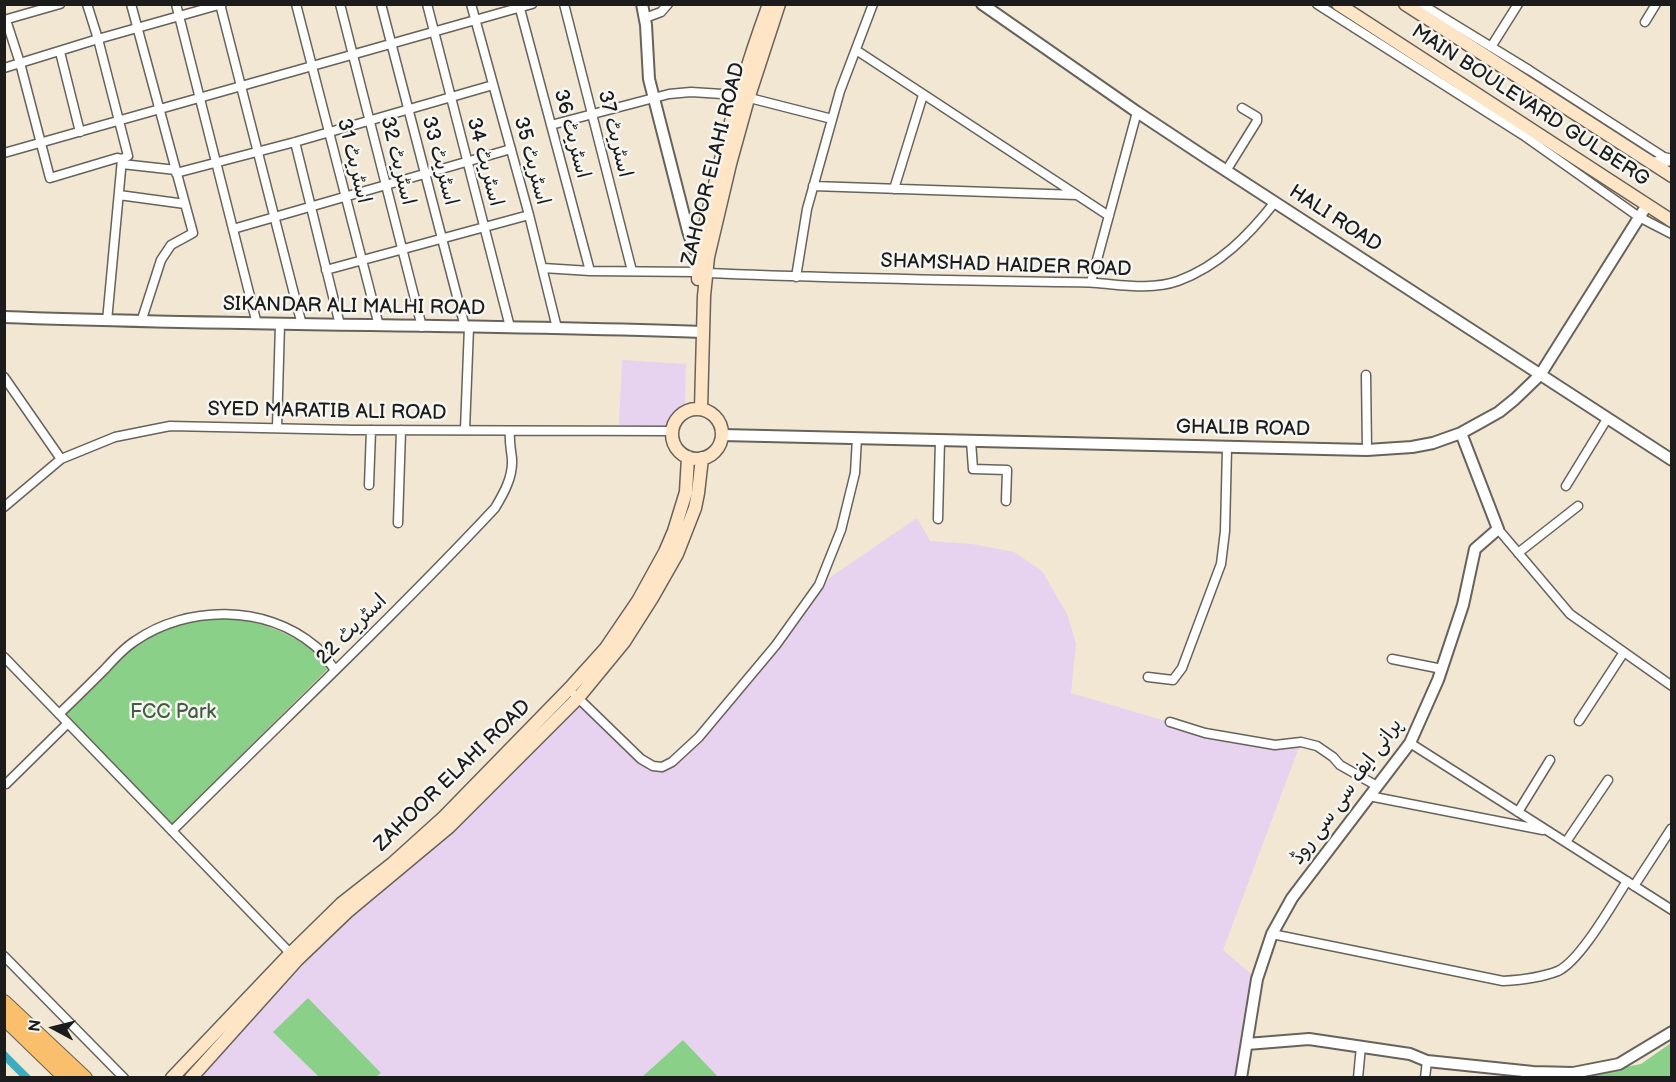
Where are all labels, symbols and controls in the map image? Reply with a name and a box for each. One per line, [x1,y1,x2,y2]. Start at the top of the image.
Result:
street label: MAIN BOULEVARD GULBERG [1407,20,1653,192]
street label: ZAHOOR ELAHI ROAD [677,60,751,268]
street label: اسٹریٹ 36 [548,87,594,181]
street label: اسٹریٹ 37 [592,88,636,180]
street label: اسٹریٹ 32 [374,114,420,208]
street label: اسٹریٹ 33 [416,114,462,208]
street label: اسٹریٹ 35 [508,114,554,208]
street label: اسٹریٹ 34 [461,115,507,209]
street label: اسٹریٹ 31 [331,116,375,206]
street label: HALI ROAD [1284,180,1386,258]
street label: SHAMSHAD HAIDER ROAD [880,250,1132,282]
street label: SIKANDAR ALI MALHI ROAD [223,293,485,321]
street label: SYED MARATIB ALI ROAD [207,398,447,426]
street label: GHALIB ROAD [1176,416,1310,442]
street label: اسٹریٹ 22 [312,590,392,670]
street label: ZAHOOR ELAHI ROAD [370,695,536,857]
park label: FCC Park [130,701,216,725]
street label: پرانی ایف سی سی روڈ [1286,714,1408,870]
north arrow [24,998,84,1058]
text: N [25,1019,46,1033]

